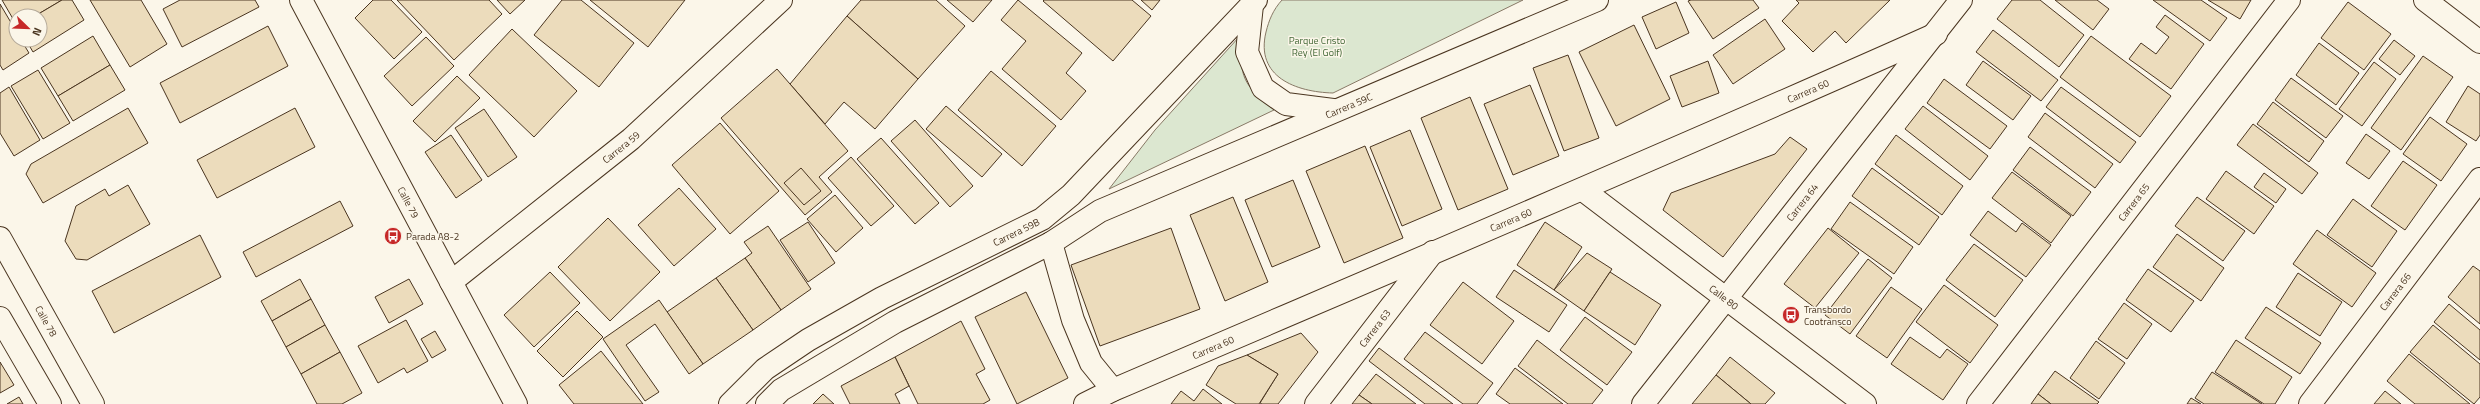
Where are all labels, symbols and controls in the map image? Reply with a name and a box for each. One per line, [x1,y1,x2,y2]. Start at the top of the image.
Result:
north arrow [8,8,48,48]
text: N [28,25,46,39]
park label: Parque Cristo Rey (El Golf) [1289,33,1345,60]
street label: Carrera 60 [1785,75,1832,107]
street label: Carrera 59C [1323,89,1375,123]
street label: Carrera 59 [599,127,644,167]
street label: Carrera 64 [1783,180,1822,224]
street label: Carrera 65 [2114,180,2154,224]
street label: Calle 79 [394,184,423,221]
street label: Carrera 60 [1488,204,1535,236]
street label: Carrera 59B [990,214,1042,250]
bus stop icon: Parada A8-2 [383,226,403,246]
place label: Parada A8-2 [406,229,459,244]
street label: Carrera 66 [2376,269,2415,314]
street label: Calle 80 [1706,281,1742,314]
place label: Transbordo Cootransco [1804,302,1851,329]
street label: Calle 78 [31,303,61,340]
bus stop icon: Transbordo Cootransco [1781,305,1801,325]
street label: Carrera 63 [1356,306,1394,350]
street label: Carrera 60 [1190,332,1237,363]

